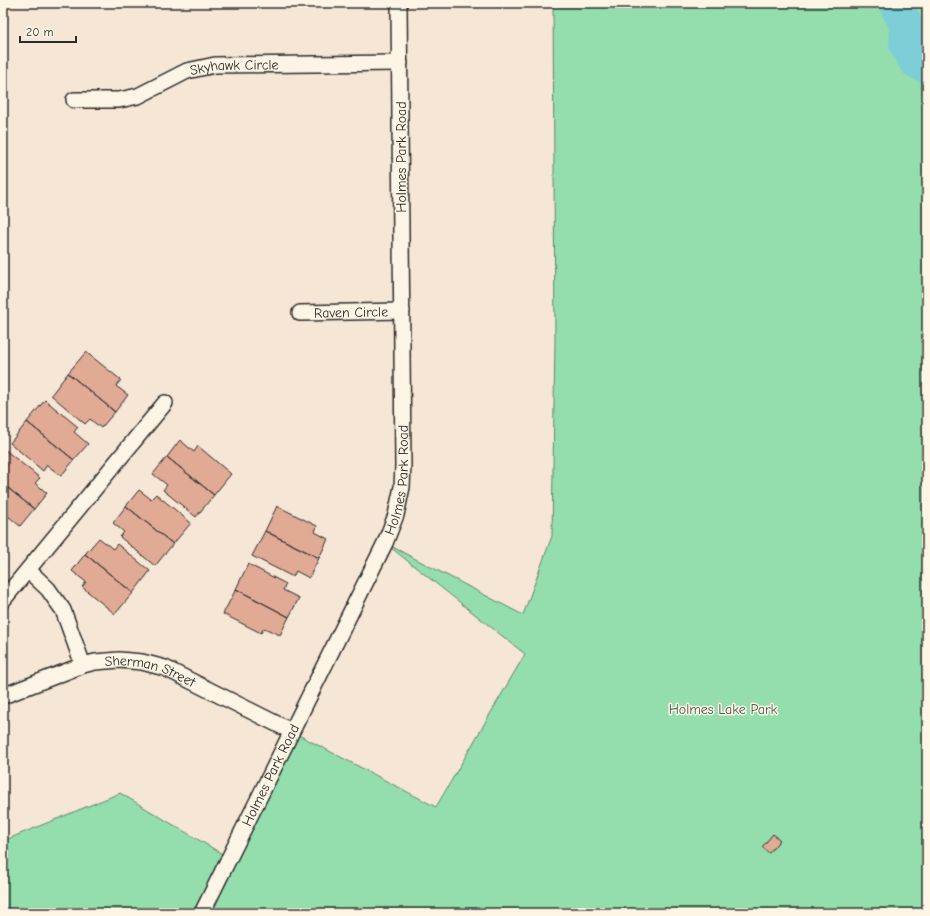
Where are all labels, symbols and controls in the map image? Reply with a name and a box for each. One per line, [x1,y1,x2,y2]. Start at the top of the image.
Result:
scale bar [20,18,76,44]
text: 20 m [26,25,54,39]
street label: Skyhawk Circle [188,56,279,79]
street label: Holmes Park Road [393,101,410,213]
street label: Raven Circle [314,303,388,321]
street label: Holmes Park Road [381,425,412,537]
street label: Sherman Street [104,651,199,691]
park label: Holmes Lake Park [669,701,778,718]
street label: Holmes Park Road [238,721,303,829]

